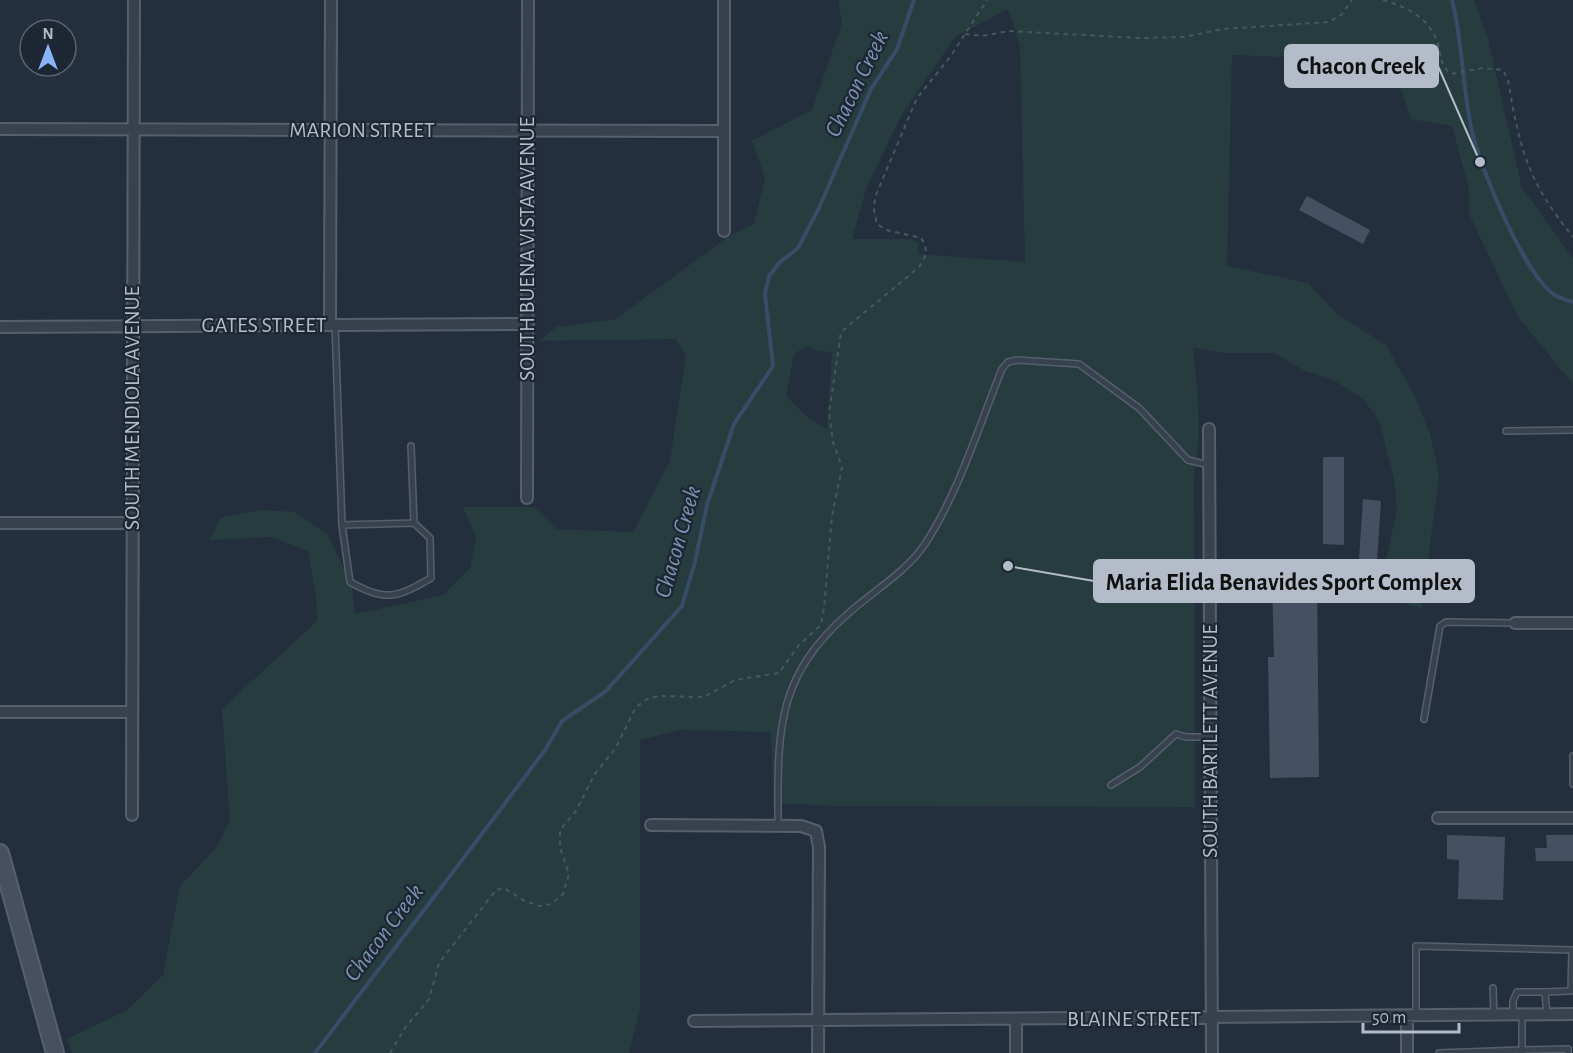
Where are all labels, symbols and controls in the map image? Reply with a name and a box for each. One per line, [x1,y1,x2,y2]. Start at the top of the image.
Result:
north arrow [18,18,78,78]
text: N [42,26,54,42]
water label: Chacon Creek [821,27,893,141]
callout: Chacon Creek [1285,45,1438,87]
text: Chacon Creek [1297,55,1426,79]
street label: SOUTH BUENA VISTA AVENUE [516,117,538,381]
street label: MARION STREET [289,119,435,141]
street label: SOUTH MENDIOLA AVENUE [121,285,143,530]
street label: GATES STREET [201,314,327,336]
water label: Chacon Creek [651,483,705,601]
callout: Maria Elida Benavides Sport Complex [1094,560,1474,602]
text: Maria Elida Benavides Sport Complex [1106,571,1462,595]
street label: SOUTH BARTLETT AVENUE [1199,624,1221,858]
water label: Chacon Creek [340,880,428,986]
scale bar [1363,996,1459,1034]
street label: BLAINE STREET [1067,1008,1201,1030]
text: 50 m [1372,1009,1406,1027]

